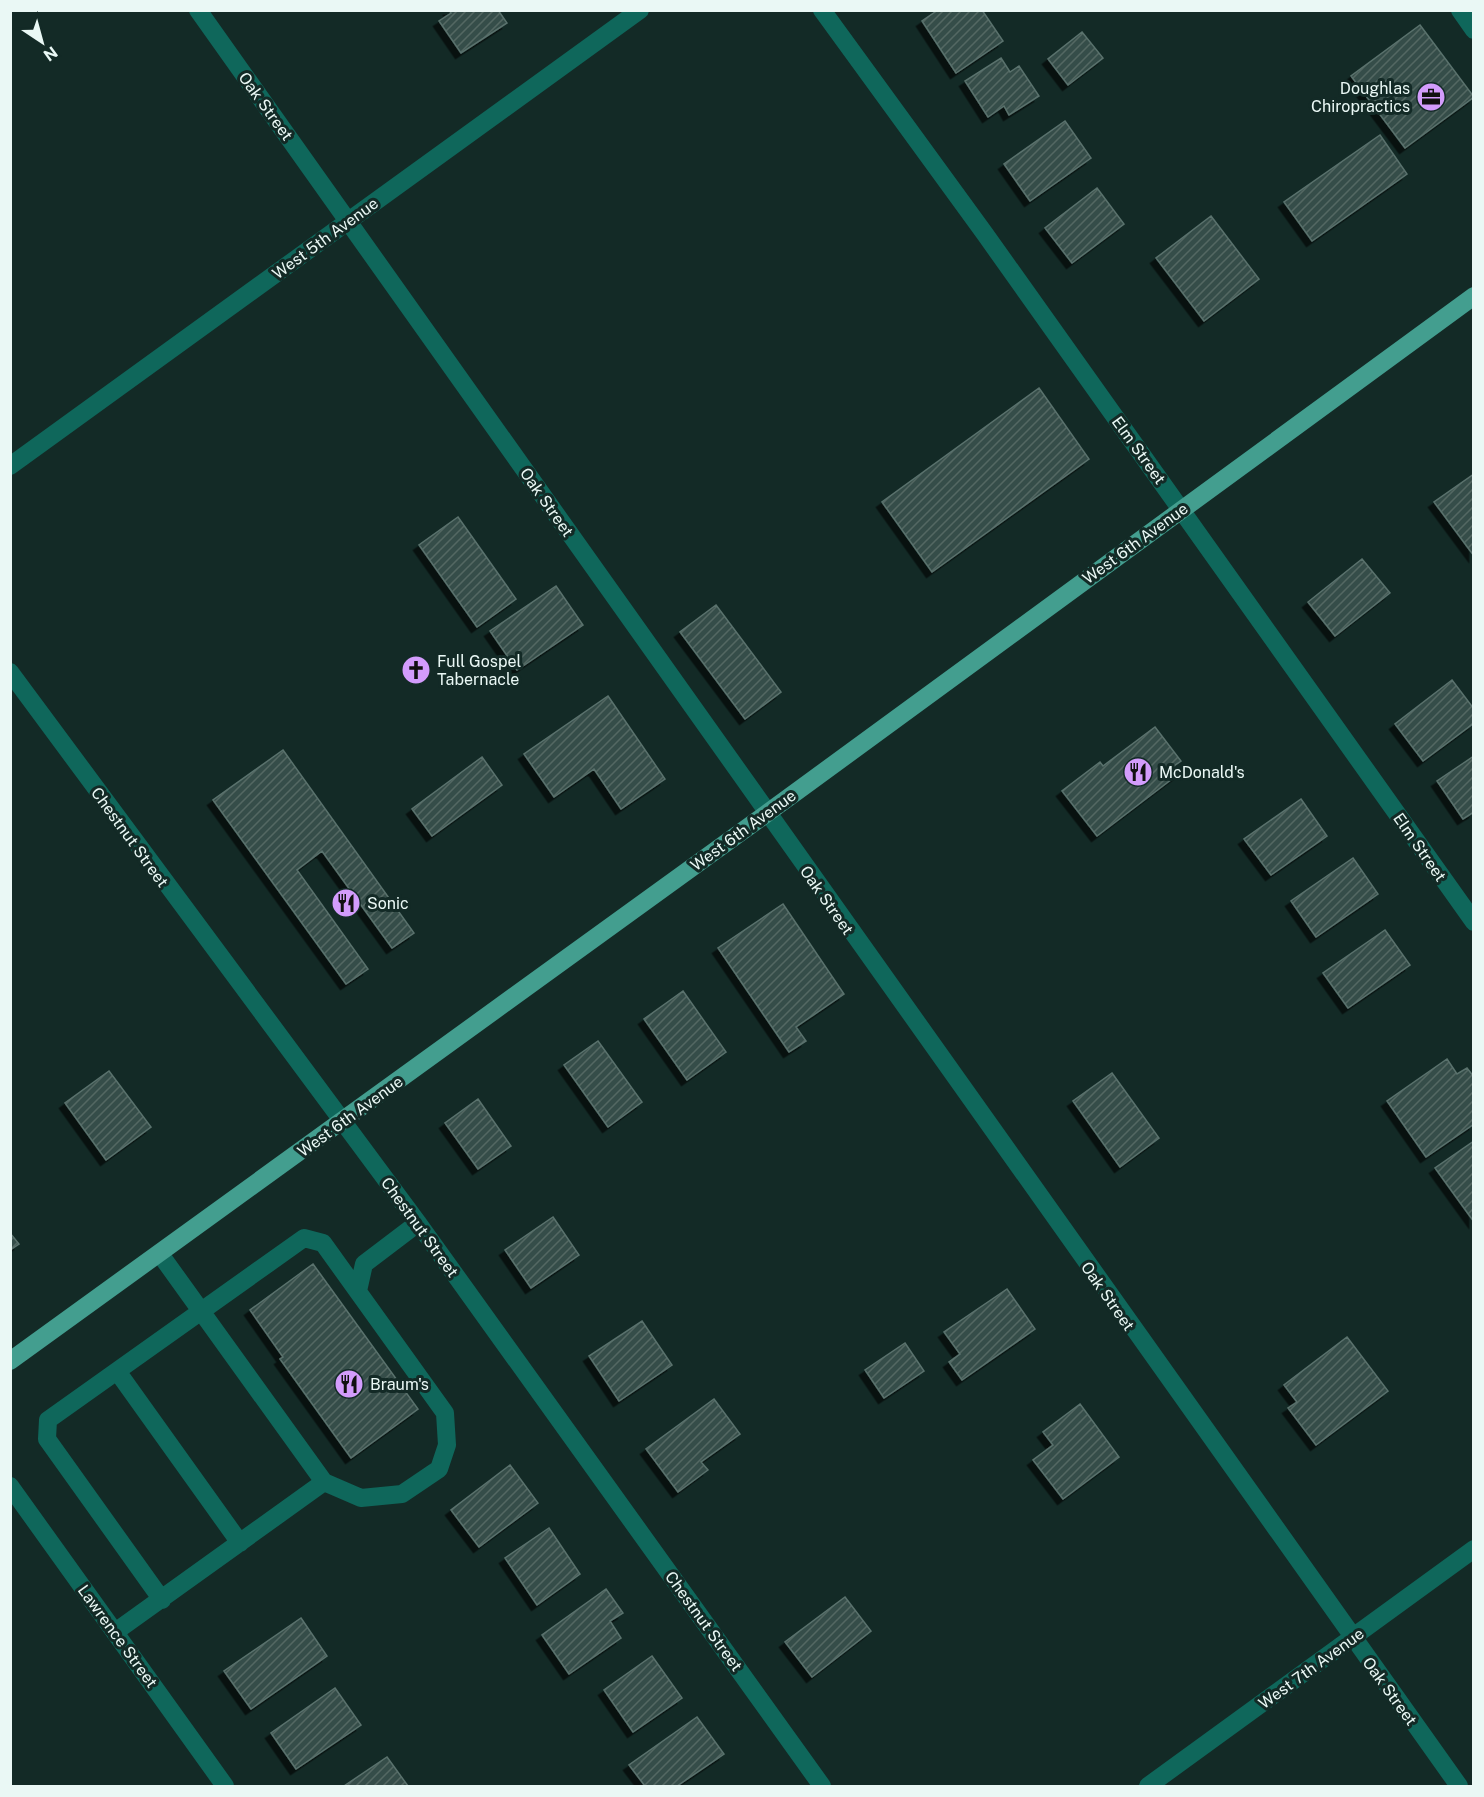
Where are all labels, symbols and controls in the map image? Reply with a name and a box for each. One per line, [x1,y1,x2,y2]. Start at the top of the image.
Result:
north arrow [12,12,72,72]
text: N [40,42,61,65]
street label: Oak Street [234,68,297,144]
place label: Doughlas Chiropractics [1311,79,1410,116]
office icon: Doughlas Chiropractics [1415,81,1447,113]
street label: West 5th Avenue [269,194,382,283]
street label: Elm Street [1108,413,1169,488]
street label: Oak Street [516,464,577,541]
street label: West 6th Avenue [1079,499,1192,588]
place label: Full Gospel Tabernacle [437,652,521,689]
church icon: Full Gospel Tabernacle [400,654,432,686]
restaurant icon: McDonald's [1122,756,1154,788]
place label: McDonald's [1159,763,1245,782]
street label: Chestnut Street [87,784,172,891]
street label: West 6th Avenue [687,786,800,875]
street label: Elm Street [1389,810,1450,885]
street label: Oak Street [796,862,857,939]
restaurant icon: Sonic [330,887,362,919]
place label: Sonic [367,894,409,913]
street label: West 6th Avenue [294,1072,407,1161]
street label: Chestnut Street [377,1174,462,1281]
street label: Oak Street [1077,1258,1138,1335]
restaurant icon: Braum's [333,1368,365,1400]
place label: Braum's [370,1375,429,1394]
street label: Chestnut Street [661,1568,746,1675]
street label: Lawrence Street [74,1581,161,1692]
street label: West 7th Avenue [1255,1624,1368,1713]
street label: Oak Street [1358,1653,1421,1729]

